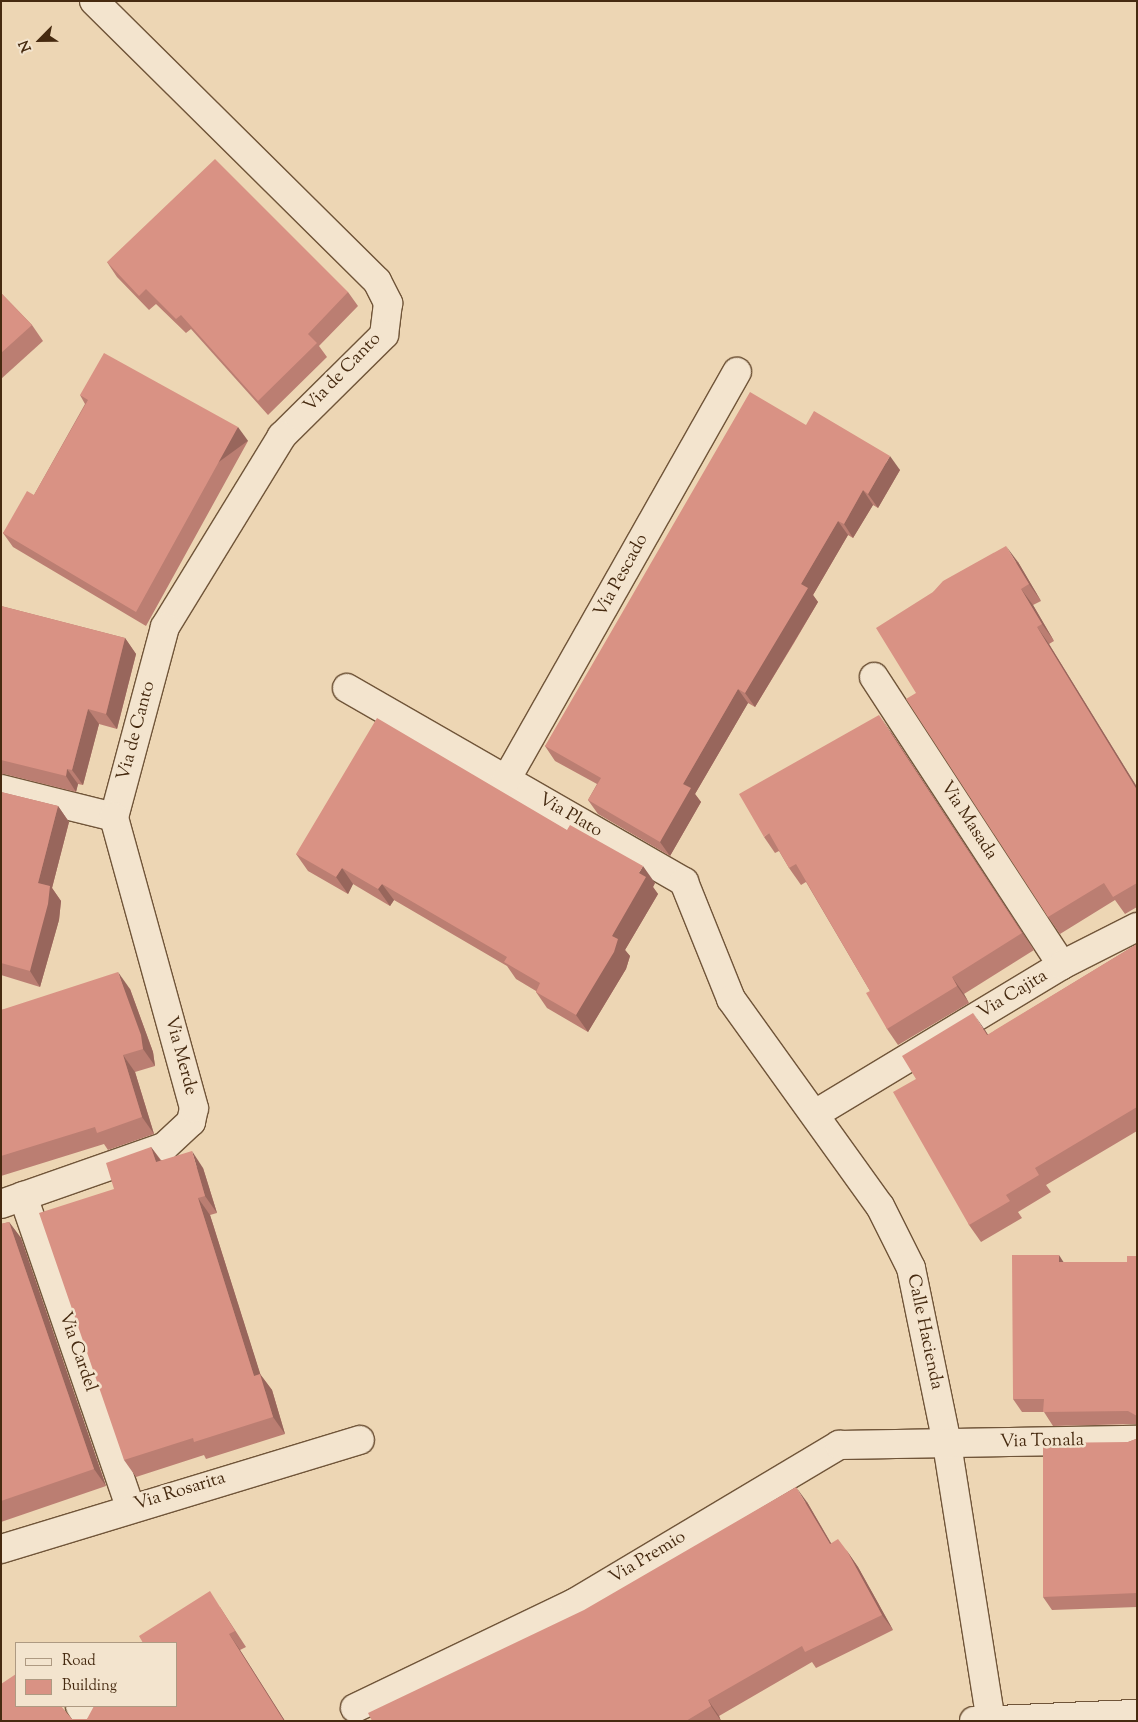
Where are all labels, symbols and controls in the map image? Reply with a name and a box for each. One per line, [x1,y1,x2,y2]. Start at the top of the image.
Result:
north arrow [15,15,65,65]
text: N [15,37,38,55]
street label: Via de Canto [300,329,386,417]
street label: Via Pescado [590,531,654,621]
street label: Via de Canto [113,679,161,783]
street label: Via Masada [935,778,1001,864]
street label: Via Plato [534,789,606,843]
street label: Via Cajita [974,966,1052,1024]
street label: Via Merde [159,1014,201,1098]
street label: Calle Hacienda [901,1272,947,1392]
street label: Via Cardel [53,1309,101,1395]
street label: Via Tonala [1000,1430,1084,1454]
street label: Via Rosarita [132,1468,228,1516]
street label: Via Premio [606,1527,690,1589]
legend [15,1642,178,1707]
text: Road [62,1651,96,1672]
text: Building [62,1676,117,1697]

